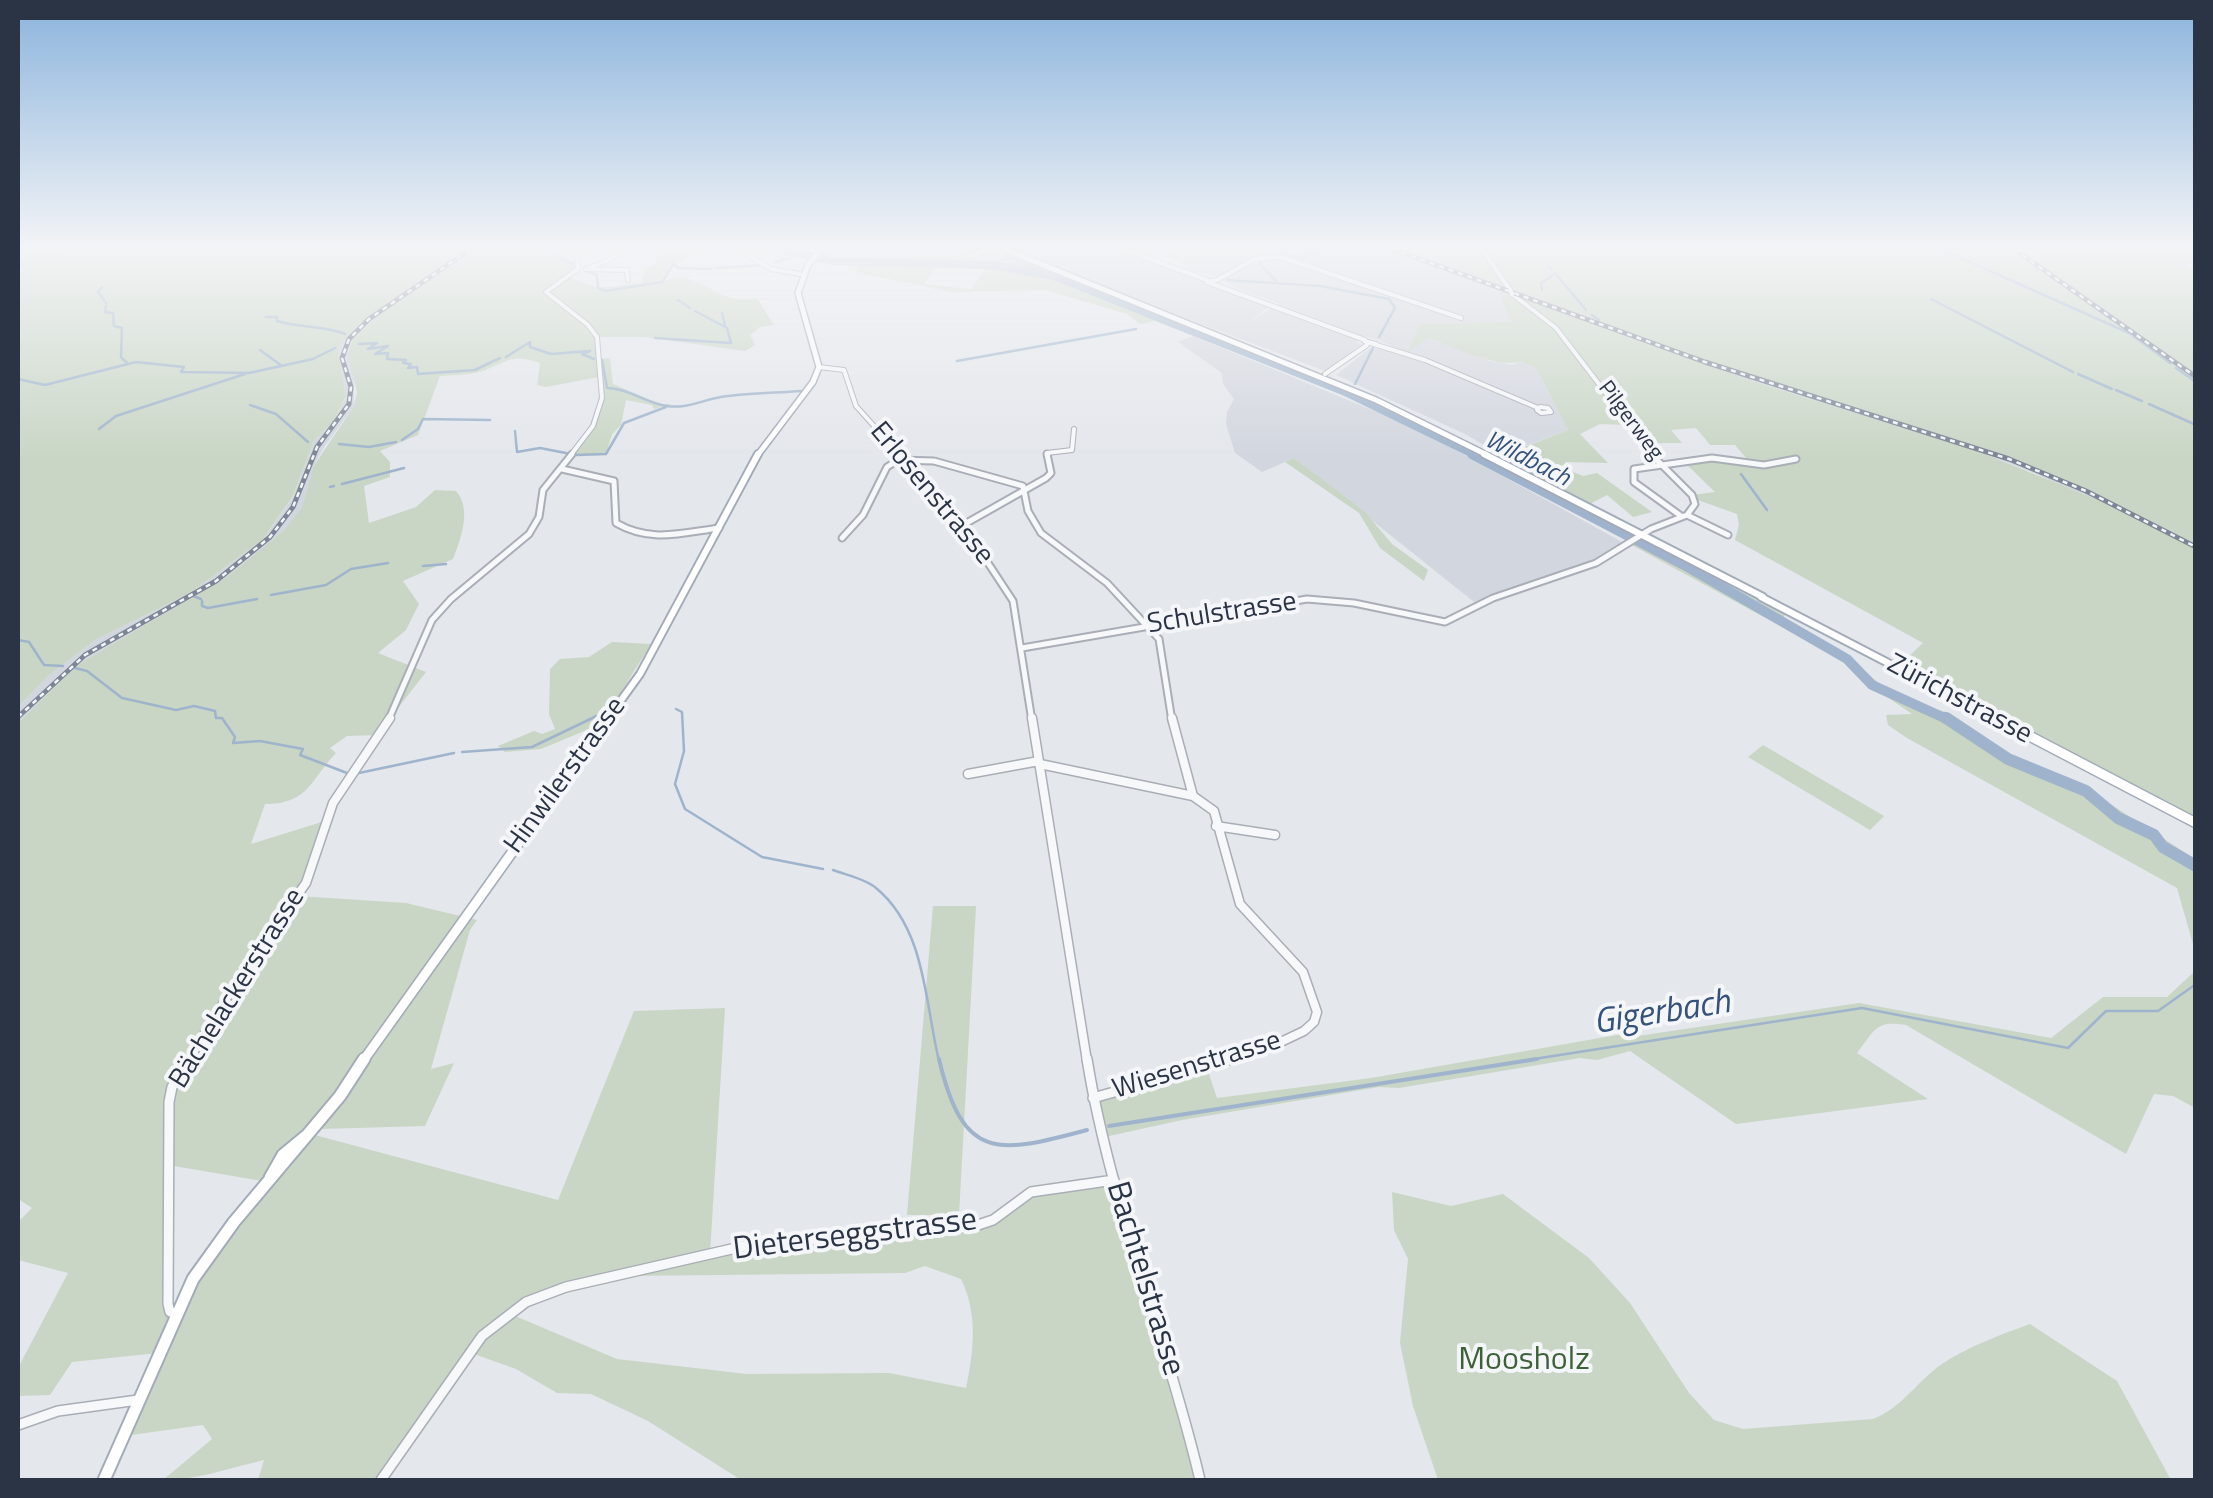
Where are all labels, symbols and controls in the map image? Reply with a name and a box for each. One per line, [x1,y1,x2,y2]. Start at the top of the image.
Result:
street label: Pilgerweg [1592,376,1668,466]
street label: Erlosenstrasse [862,416,1000,572]
water label: Wildbach [1480,426,1574,494]
street label: Schulstrasse [1145,586,1299,642]
street label: Zürichstrasse [1881,648,2037,752]
street label: Hinwilerstrasse [498,692,634,860]
street label: Bächelackerstrasse [163,883,313,1095]
water label: Gigerbach [1591,983,1733,1045]
street label: Wiesenstrasse [1109,1024,1285,1108]
street label: Bachtelstrasse [1096,1177,1192,1381]
street label: Dieterseggstrasse [731,1202,979,1270]
park label: Moosholz [1458,1342,1590,1380]

